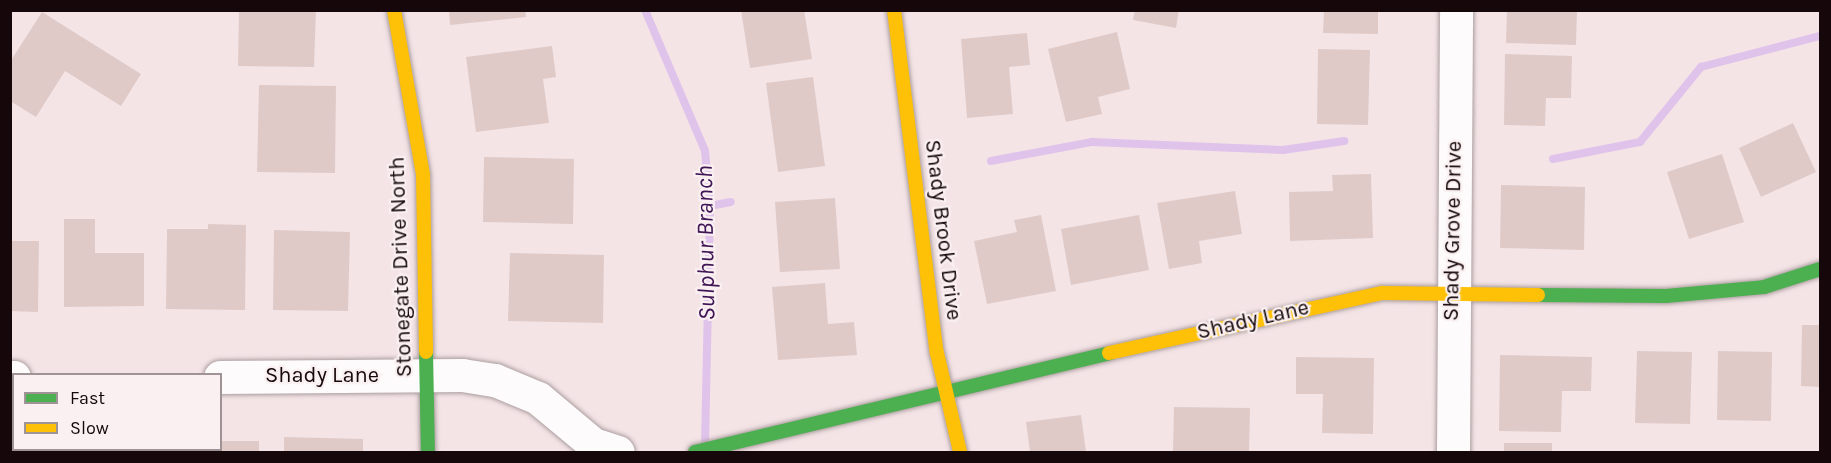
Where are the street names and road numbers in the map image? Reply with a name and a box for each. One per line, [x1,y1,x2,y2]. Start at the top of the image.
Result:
street label: Shady Brook Drive [919,138,967,322]
street label: Shady Grove Drive [1438,141,1468,321]
street label: Stonegate Drive North [384,156,418,378]
street label: Shady Lane [1194,294,1312,346]
street label: Shady Lane [265,363,379,389]

